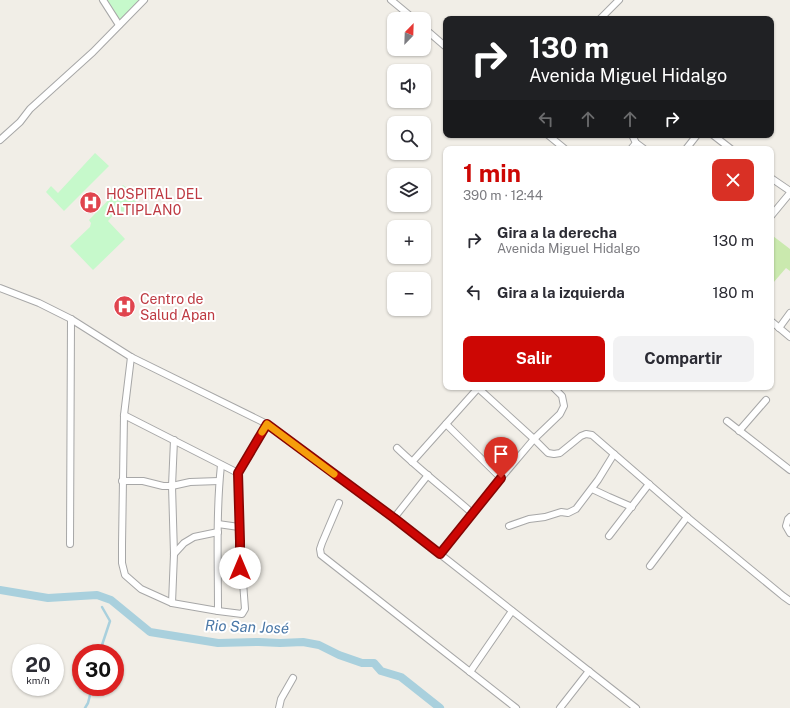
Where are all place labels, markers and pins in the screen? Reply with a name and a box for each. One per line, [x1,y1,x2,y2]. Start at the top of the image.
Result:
place label: H0SPITAL DEL ALTIPLAN0 [106,186,203,218]
hospital icon: H0SPITAL DEL ALTIPLAN0 [77,189,103,215]
place label: Centro de Salud Apan [140,291,215,323]
hospital icon: Centro de Salud Apan [111,294,137,320]
pin [484,437,518,478]

